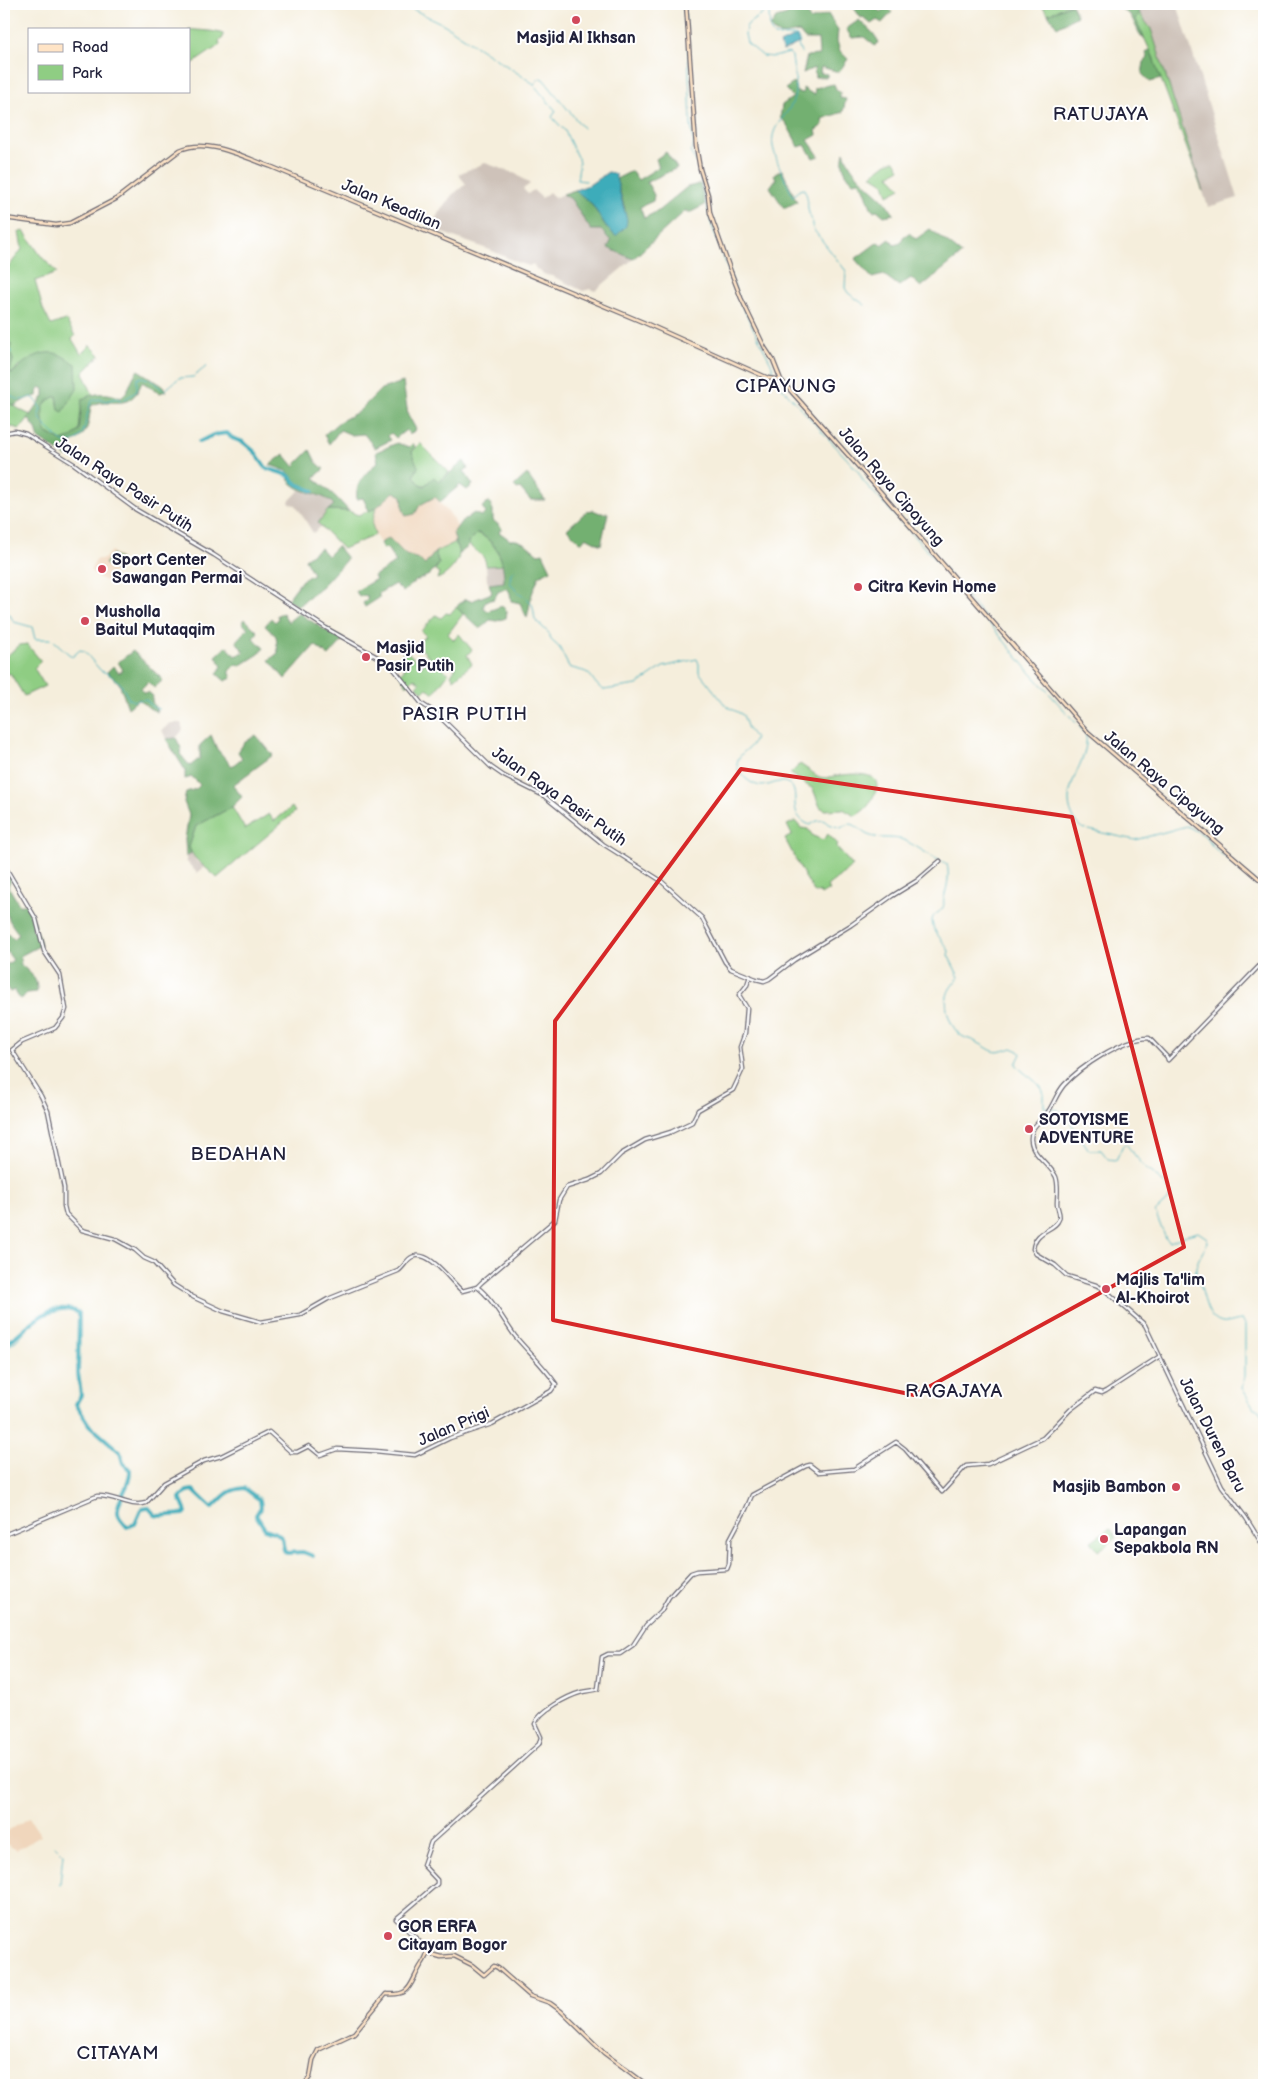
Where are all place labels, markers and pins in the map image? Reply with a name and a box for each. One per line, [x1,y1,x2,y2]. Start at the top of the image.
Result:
marker: Masjid Al Ikhsan [570,14,582,26]
place label: Masjid Al Ikhsan [516,29,636,48]
place label: Sport Center Sawangan Permai [112,551,243,588]
marker: Sport Center Sawangan Permai [96,563,108,575]
place label: Citra Kevin Home [868,578,996,597]
marker: Citra Kevin Home [852,581,864,593]
place label: Musholla Baitul Mutaqqim [95,603,215,640]
marker: Musholla Baitul Mutaqqim [79,615,91,627]
place label: Masjid Pasir Putih [376,639,454,676]
marker: Masjid Pasir Putih [360,651,372,663]
place label: SOTOYISME ADVENTURE [1038,1111,1134,1148]
marker: SOTOYISME ADVENTURE [1023,1123,1035,1135]
place label: Majlis Ta'lim Al-Khoirot [1115,1271,1205,1308]
marker: Majlis Ta'lim Al-Khoirot [1100,1283,1112,1295]
place label: Masjib Bambon [1052,1478,1166,1497]
marker: Masjib Bambon [1170,1481,1182,1493]
place label: Lapangan Sepakbola RN [1114,1521,1219,1558]
marker: Lapangan Sepakbola RN [1098,1533,1110,1545]
place label: GOR ERFA Citayam Bogor [398,1918,507,1955]
marker: GOR ERFA Citayam Bogor [382,1930,394,1942]

